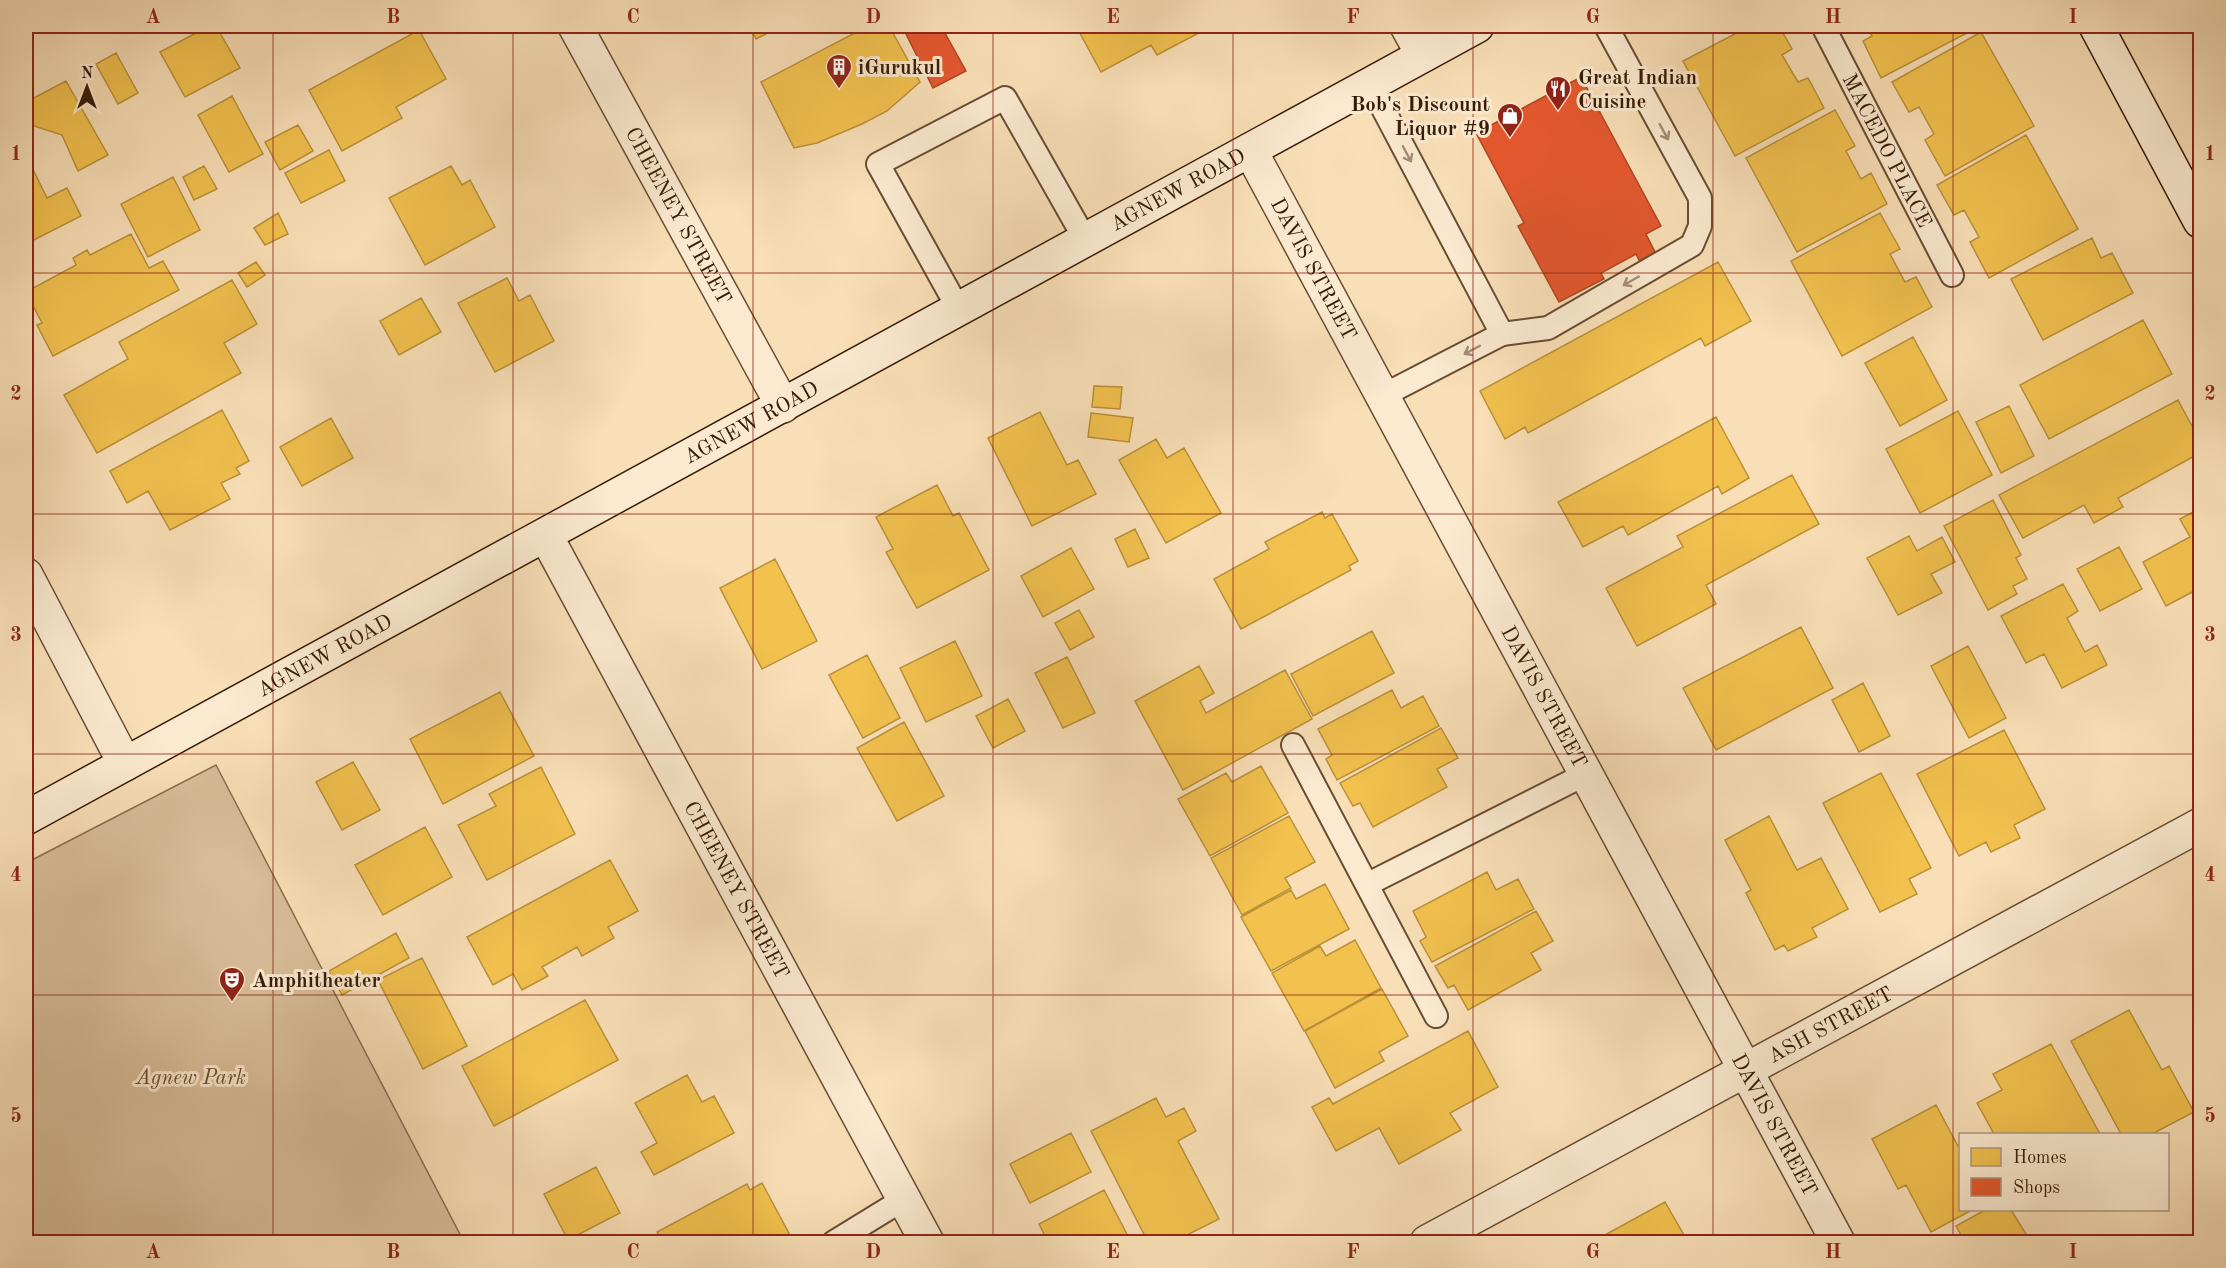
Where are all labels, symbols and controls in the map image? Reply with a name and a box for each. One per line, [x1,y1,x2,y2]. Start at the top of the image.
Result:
text: A [145,8,161,28]
text: B [386,8,400,28]
text: C [626,8,640,28]
text: D [865,8,881,28]
text: E [1106,8,1120,28]
text: F [1346,8,1360,28]
text: G [1586,8,1600,28]
text: H [1825,8,1841,28]
text: I [2069,8,2077,28]
building icon: iGurukul [824,52,854,90]
north arrow [57,57,117,117]
place label: iGurukul [858,58,941,79]
text: N [81,66,94,82]
place label: Great Indian Cuisine [1578,68,1697,113]
street label: MACEDO PLACE [1838,71,1935,231]
restaurant icon: Great Indian Cuisine [1543,74,1573,112]
place label: Bob's Discount Liquor #9 [1350,95,1490,140]
shop icon: Bob's Discount Liquor #9 [1495,101,1525,139]
one-way arrow [1658,123,1670,140]
street label: CHEENEY STREET [621,124,734,308]
text: 1 [10,145,22,165]
one-way arrow [1401,145,1413,163]
text: 1 [2204,145,2216,165]
street label: AGNEW ROAD [1107,146,1249,236]
street label: DAVIS STREET [1266,195,1359,344]
one-way arrow [1623,275,1640,287]
one-way arrow [1463,345,1481,356]
street label: AGNEW ROAD [681,378,823,469]
text: 2 [10,385,22,405]
text: 2 [2204,385,2216,405]
street label: AGNEW ROAD [254,611,396,702]
street label: DAVIS STREET [1496,623,1590,772]
text: 3 [10,626,22,646]
text: 3 [2204,626,2216,646]
street label: CHEENEY STREET [679,798,792,983]
text: 4 [10,866,22,886]
text: 4 [2204,866,2216,886]
theatre icon: Amphitheater [217,965,247,1003]
place label: Amphitheater [252,971,381,992]
street label: ASH STREET [1765,984,1897,1068]
street label: DAVIS STREET [1727,1051,1820,1200]
park label: Agnew Park [135,1068,246,1089]
text: 5 [10,1106,22,1127]
text: 5 [2204,1106,2216,1127]
legend [1959,1133,2169,1211]
text: Homes [2013,1149,2067,1167]
text: Shops [2013,1179,2060,1197]
text: A [145,1243,161,1263]
text: B [386,1243,400,1263]
text: C [626,1243,640,1263]
text: D [865,1243,881,1263]
text: E [1106,1243,1120,1263]
text: F [1346,1243,1360,1263]
text: G [1586,1243,1600,1263]
text: H [1825,1243,1841,1263]
text: I [2069,1243,2077,1263]

